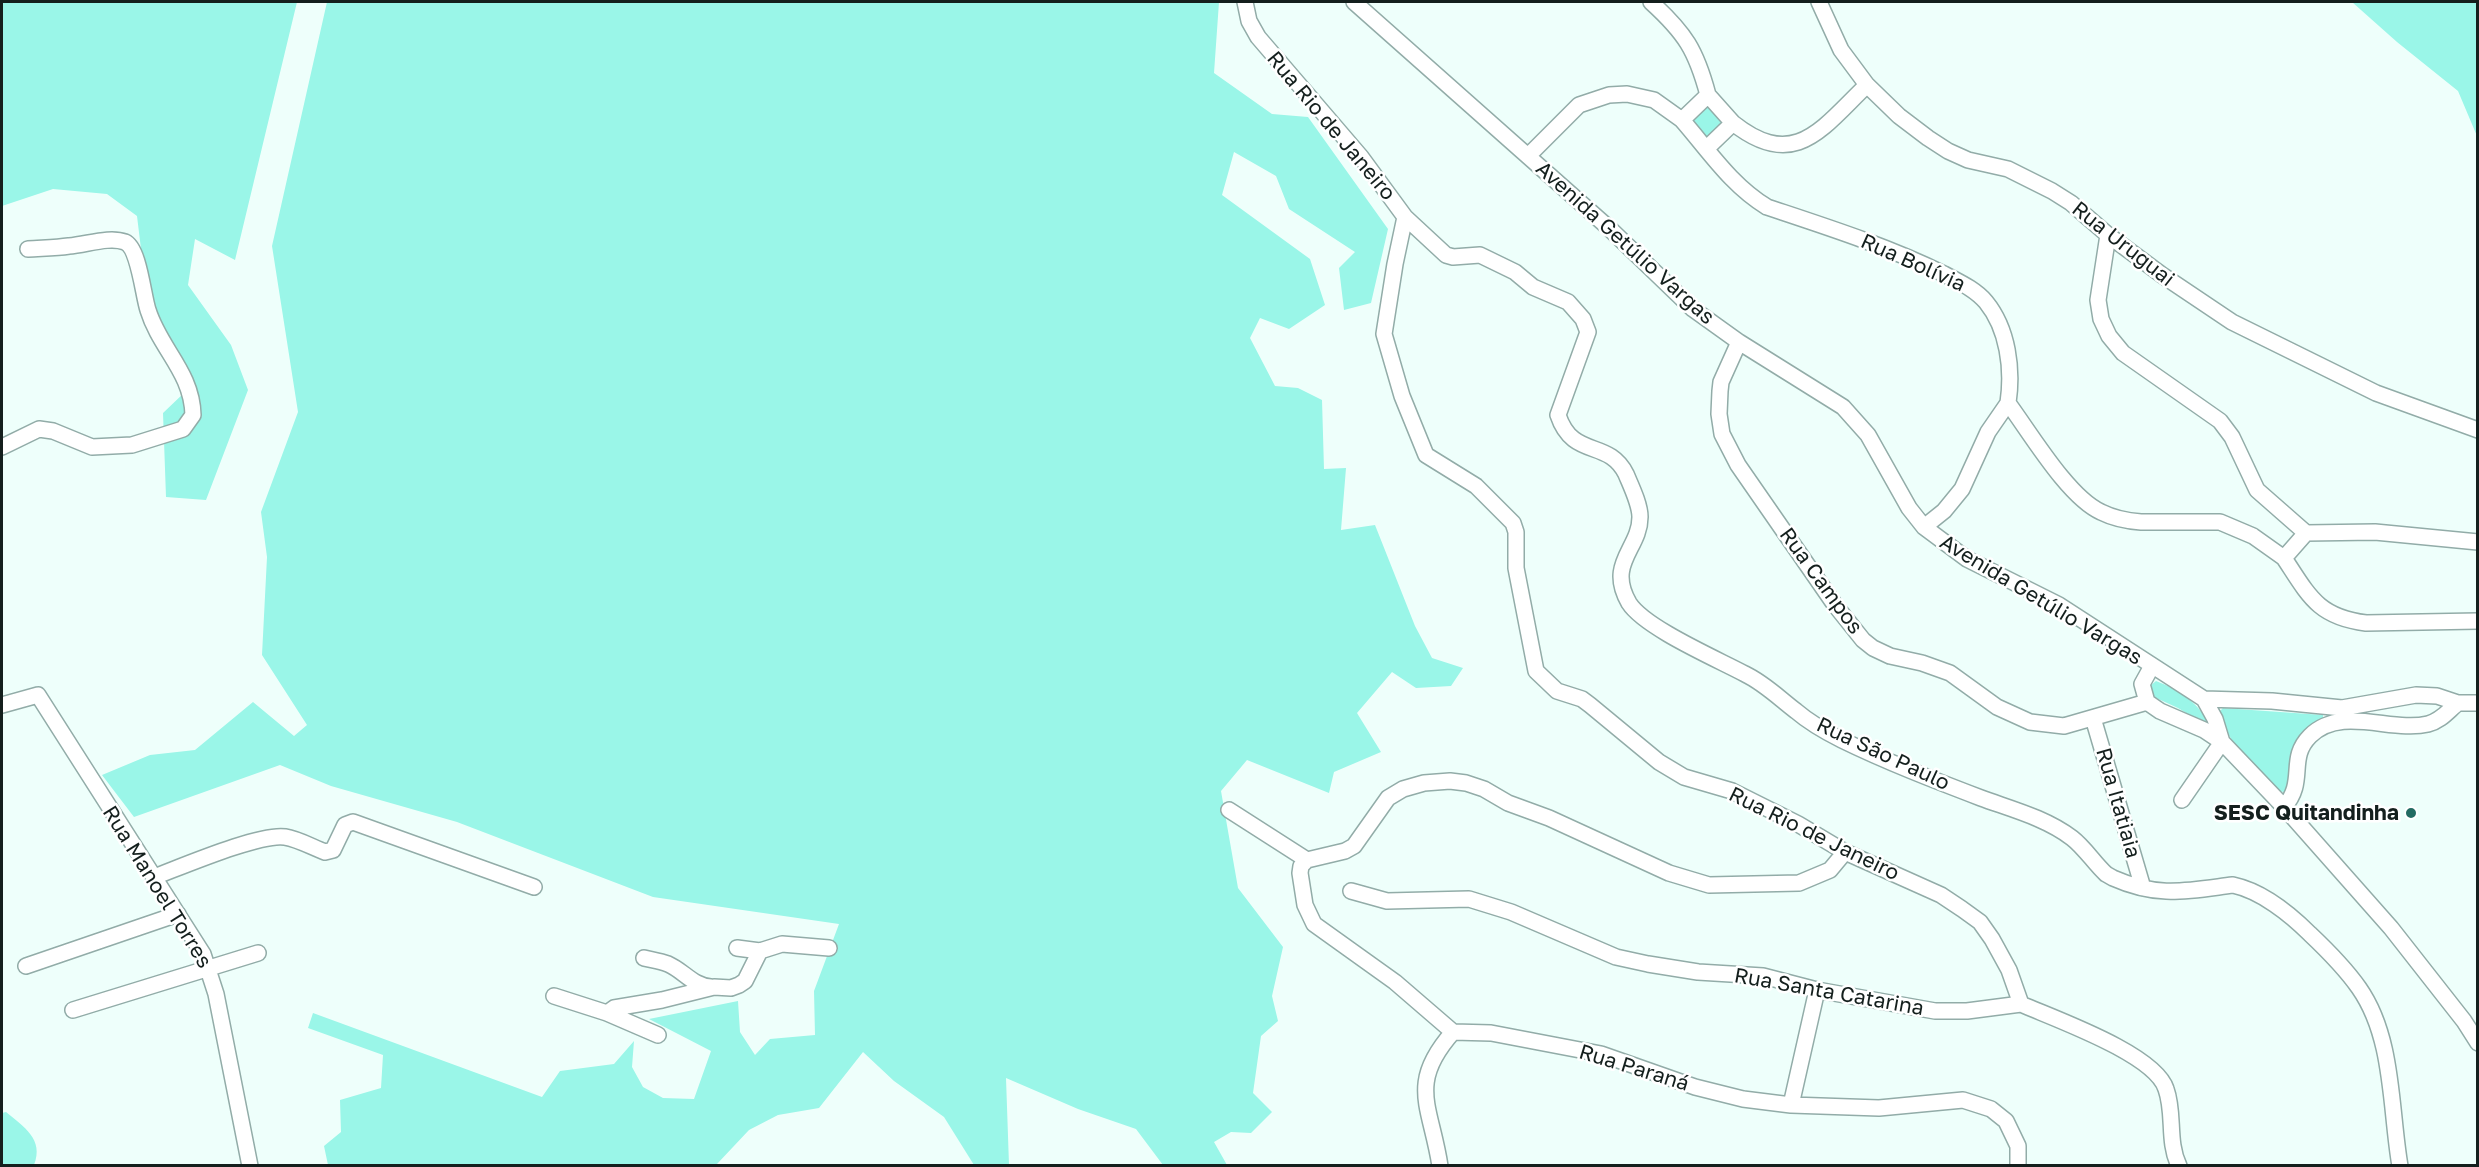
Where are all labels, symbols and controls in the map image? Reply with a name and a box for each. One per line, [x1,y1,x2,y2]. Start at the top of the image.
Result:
street label: Rua Rio de Janeiro [1261,46,1401,206]
street label: Avenida Getúlio Vargas [1530,156,1720,330]
street label: Rua Uruguai [2067,196,2179,292]
street label: Rua Bolívia [1857,229,1969,297]
street label: Rua Campos [1774,523,1868,639]
street label: Avenida Getúlio Vargas [1935,530,2147,670]
street label: Rua São Paulo [1812,712,1954,796]
street label: Rua Itatiaia [2090,745,2146,861]
street label: Rua Rio de Janeiro [1725,782,1903,886]
place label: SESC Quitandinha [2214,800,2399,826]
street label: Rua Manoel Torres [97,801,217,973]
marker: SESC Quitandinha [2404,806,2418,820]
street label: Rua Santa Catarina [1732,963,1926,1021]
street label: Rua Paraná [1576,1039,1692,1097]

